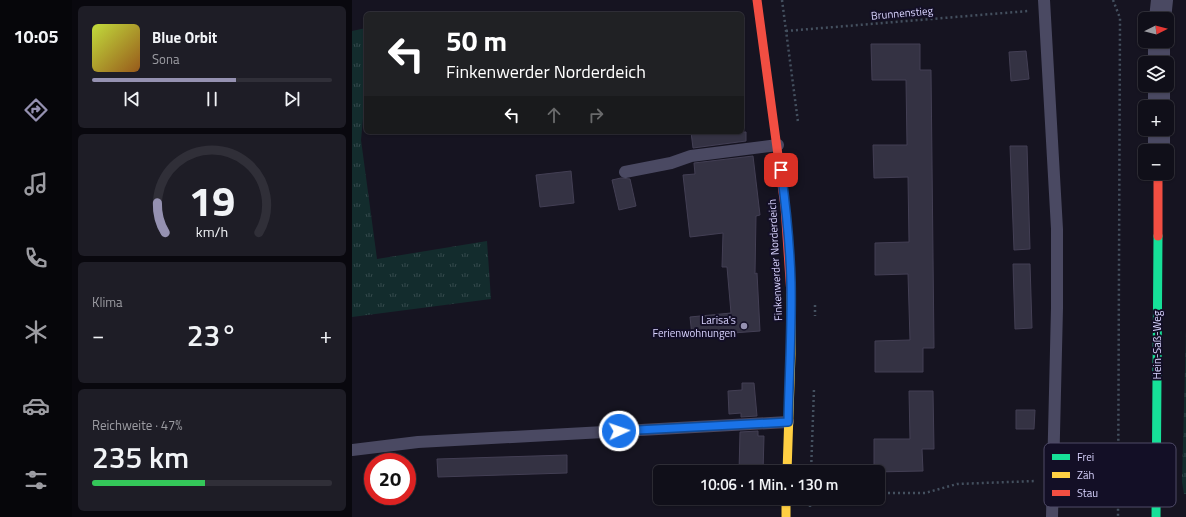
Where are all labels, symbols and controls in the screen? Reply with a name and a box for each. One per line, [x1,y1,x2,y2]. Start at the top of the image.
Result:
street label: Brunnenstieg [870,2,934,24]
north arrow [1138,12,1174,48]
map controls [1138,12,1174,180]
text: 50 m [446,19,507,62]
text: 10:05 [14,23,58,50]
text: Blue Orbit [152,26,217,49]
icon: left [380,28,432,80]
text: Sona [152,49,179,69]
button: layers [1138,56,1174,92]
text: Finkenwerder Norderdeich [446,58,646,85]
icon: previous [121,88,143,110]
icon: pause [201,88,223,110]
icon: next [281,88,303,110]
icon: directions [22,96,50,124]
button: + [1138,100,1174,136]
icon: left [501,104,523,126]
icon: ahead [543,104,565,126]
icon: right [585,104,607,126]
button: − [1138,144,1174,180]
pin [764,153,798,187]
icon: arrive [770,159,792,181]
text: 19 [189,168,235,231]
icon: music [22,170,50,198]
street label: Finkenwerder Norderdeich [764,198,786,321]
text: km/h [196,220,228,242]
icon: phone [22,244,50,272]
text: Klima [92,292,123,312]
street label: Hein-Saß-Weg [1149,310,1165,379]
text: 23° [187,312,237,358]
place label: Larisa's Ferienwohnungen [652,312,736,341]
icon: climate [22,318,50,346]
text: − [92,318,104,352]
text: + [320,318,332,352]
marker: Larisa's Ferienwohnungen [739,321,749,331]
icon: car [22,392,50,420]
position arrow [598,410,640,452]
text: Reichweite · 47% [92,415,183,435]
text: 235 km [92,434,189,480]
legend [1044,443,1176,507]
text: Frei [1077,449,1094,465]
speed limit sign: 20 [364,453,416,505]
icon: filters [22,466,50,494]
text: Zäh [1077,467,1094,483]
text: 10:06 · 1 Min. · 130 m [700,473,838,496]
text: Stau [1077,485,1098,501]

